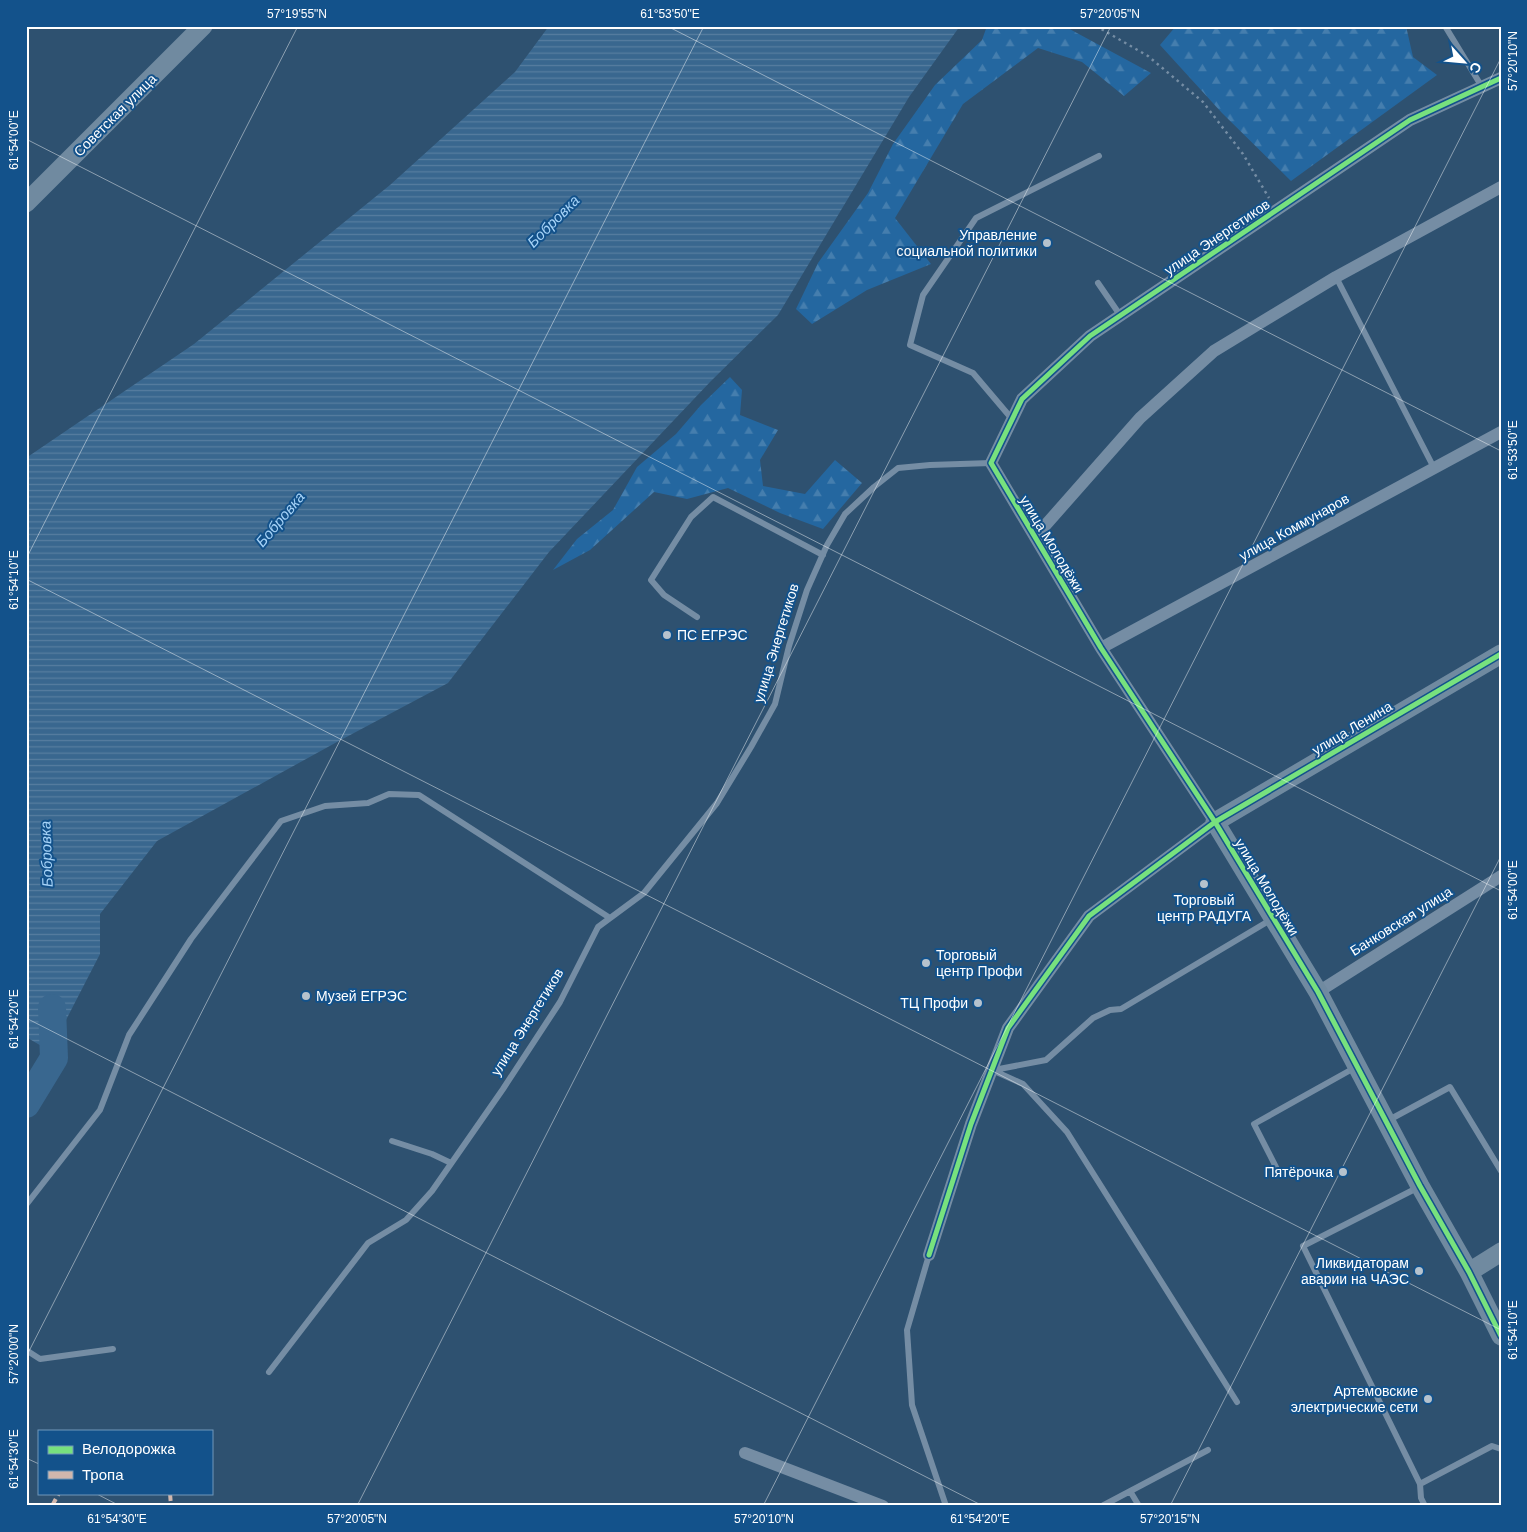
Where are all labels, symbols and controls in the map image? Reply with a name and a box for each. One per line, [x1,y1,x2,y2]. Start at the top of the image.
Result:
text: 57°19'55"N [267,7,327,21]
text: 61°53'50"E [640,7,700,21]
text: 57°20'05"N [1080,7,1140,21]
text: 57°20'10"N [1506,31,1520,91]
north arrow [1440,38,1490,88]
text: С [1466,60,1485,76]
street label: Советская улица [70,70,160,160]
text: 61°54'00"E [7,110,21,170]
water label: Бобровка [523,191,583,251]
street label: улица Энергетиков [1161,196,1273,278]
place label: Управление социальной политики [897,227,1037,259]
marker: Управление социальной политики [1041,237,1053,249]
text: 61°53'50"E [1506,420,1520,480]
water label: Бобровка [252,488,308,550]
street label: улица Коммунаров [1236,490,1352,564]
street label: улица Молодёжи [1017,492,1087,596]
text: 61°54'10"E [7,550,21,610]
street label: улица Энергетиков [750,582,802,704]
place label: ПС ЕГРЭС [677,627,748,643]
marker: ПС ЕГРЭС [661,629,673,641]
street label: улица Ленина [1309,698,1395,758]
water label: Бобровка [36,820,56,888]
street label: улица Молодёжи [1232,835,1302,939]
text: 61°54'00"E [1506,860,1520,920]
marker: Торговый центр РАДУГА [1198,878,1210,890]
street label: Банковская улица [1347,883,1455,959]
place label: Торговый центр РАДУГА [1157,892,1252,924]
place label: Торговый центр Профи [936,947,1022,979]
marker: Торговый центр Профи [920,957,932,969]
street label: улица Энергетиков [487,965,567,1079]
place label: Музей ЕГРЭС [316,988,407,1004]
text: 61°54'20"E [7,989,21,1049]
marker: Музей ЕГРЭС [300,990,312,1002]
place label: ТЦ Профи [900,995,968,1011]
marker: ТЦ Профи [972,997,984,1009]
place label: Пятёрочка [1264,1164,1333,1180]
marker: Пятёрочка [1337,1166,1349,1178]
place label: Ликвидаторам аварии на ЧАЭС [1301,1255,1409,1287]
marker: Ликвидаторам аварии на ЧАЭС [1413,1265,1425,1277]
text: 61°54'10"E [1506,1300,1520,1360]
text: 57°20'00"N [7,1324,21,1384]
place label: Артемовские электрические сети [1291,1383,1418,1415]
marker: Артемовские электрические сети [1422,1393,1434,1405]
text: 61°54'30"E [7,1429,21,1489]
legend [38,1430,212,1494]
text: Велодорожка [82,1440,176,1457]
text: Тропа [82,1466,124,1483]
text: 61°54'30"E [87,1512,147,1526]
text: 57°20'05"N [327,1512,387,1526]
text: 57°20'10"N [734,1512,794,1526]
text: 61°54'20"E [950,1512,1010,1526]
text: 57°20'15"N [1140,1512,1200,1526]

